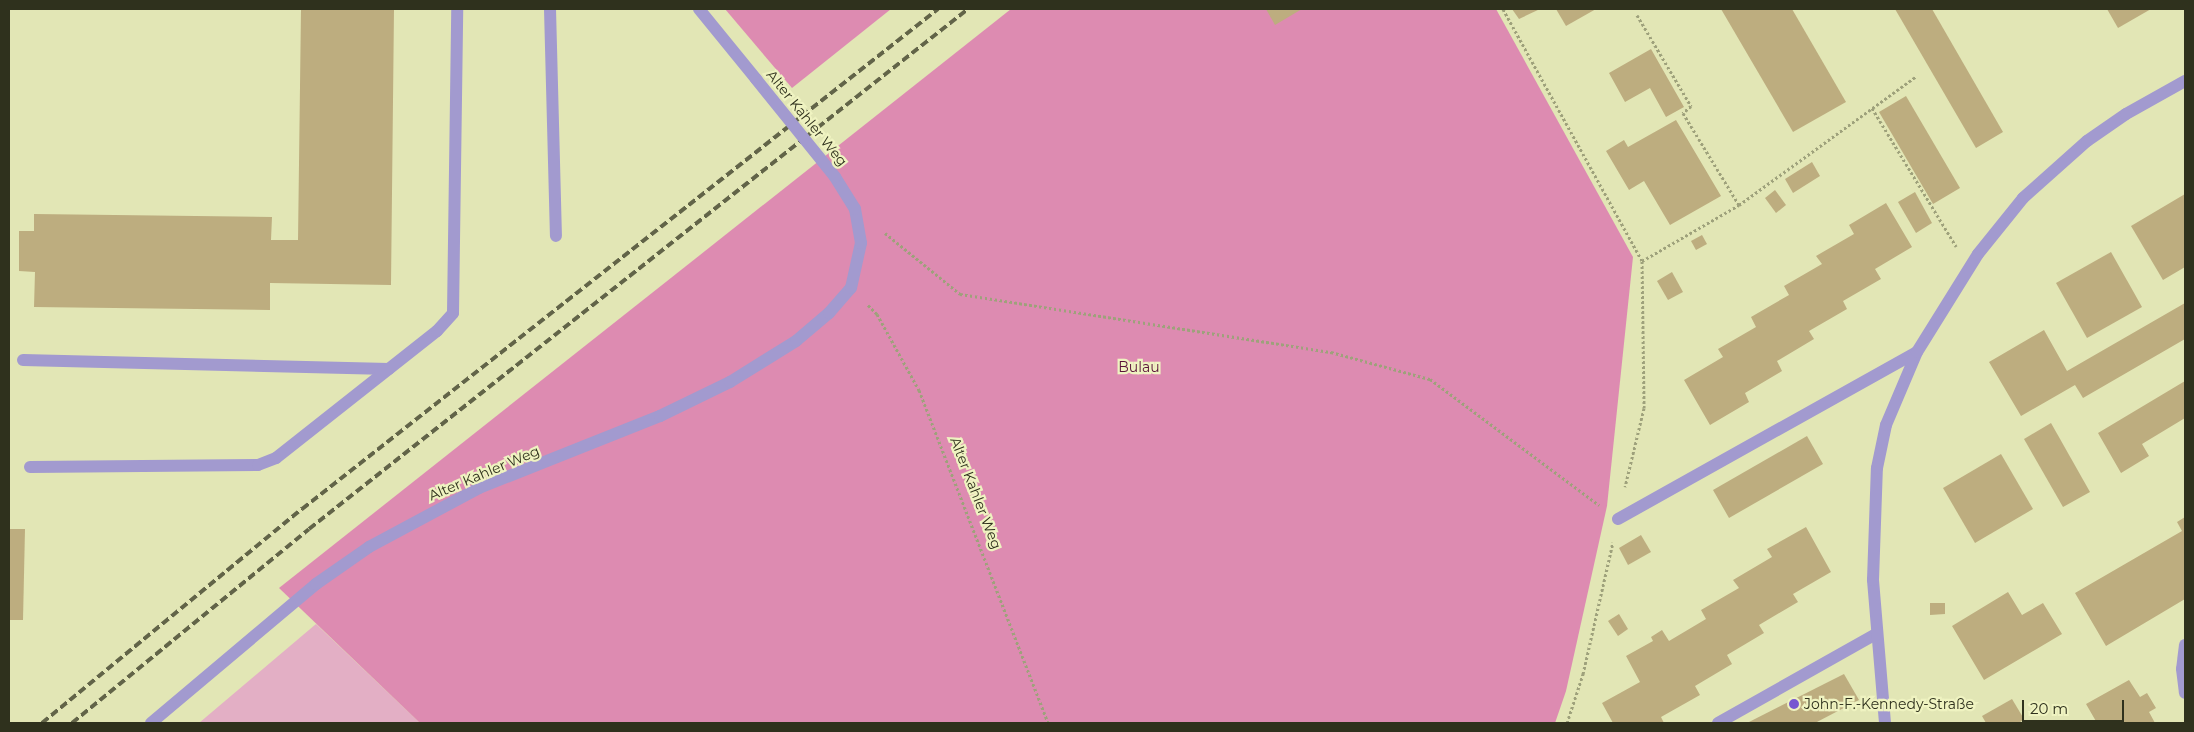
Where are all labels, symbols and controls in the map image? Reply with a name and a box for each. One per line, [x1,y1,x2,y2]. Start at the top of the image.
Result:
street label: Alter Kahler Weg [763,67,851,169]
park label: Bulau [1118,359,1160,375]
street label: Alter Kahler Weg [947,435,1005,551]
street label: Alter Kahler Weg [426,442,542,504]
scale bar [2024,690,2126,722]
place label: John-F.-Kennedy-Straße [1804,696,1974,712]
marker: John-F.-Kennedy-Straße [1788,698,1800,710]
text: 20 m [2030,699,2068,718]

